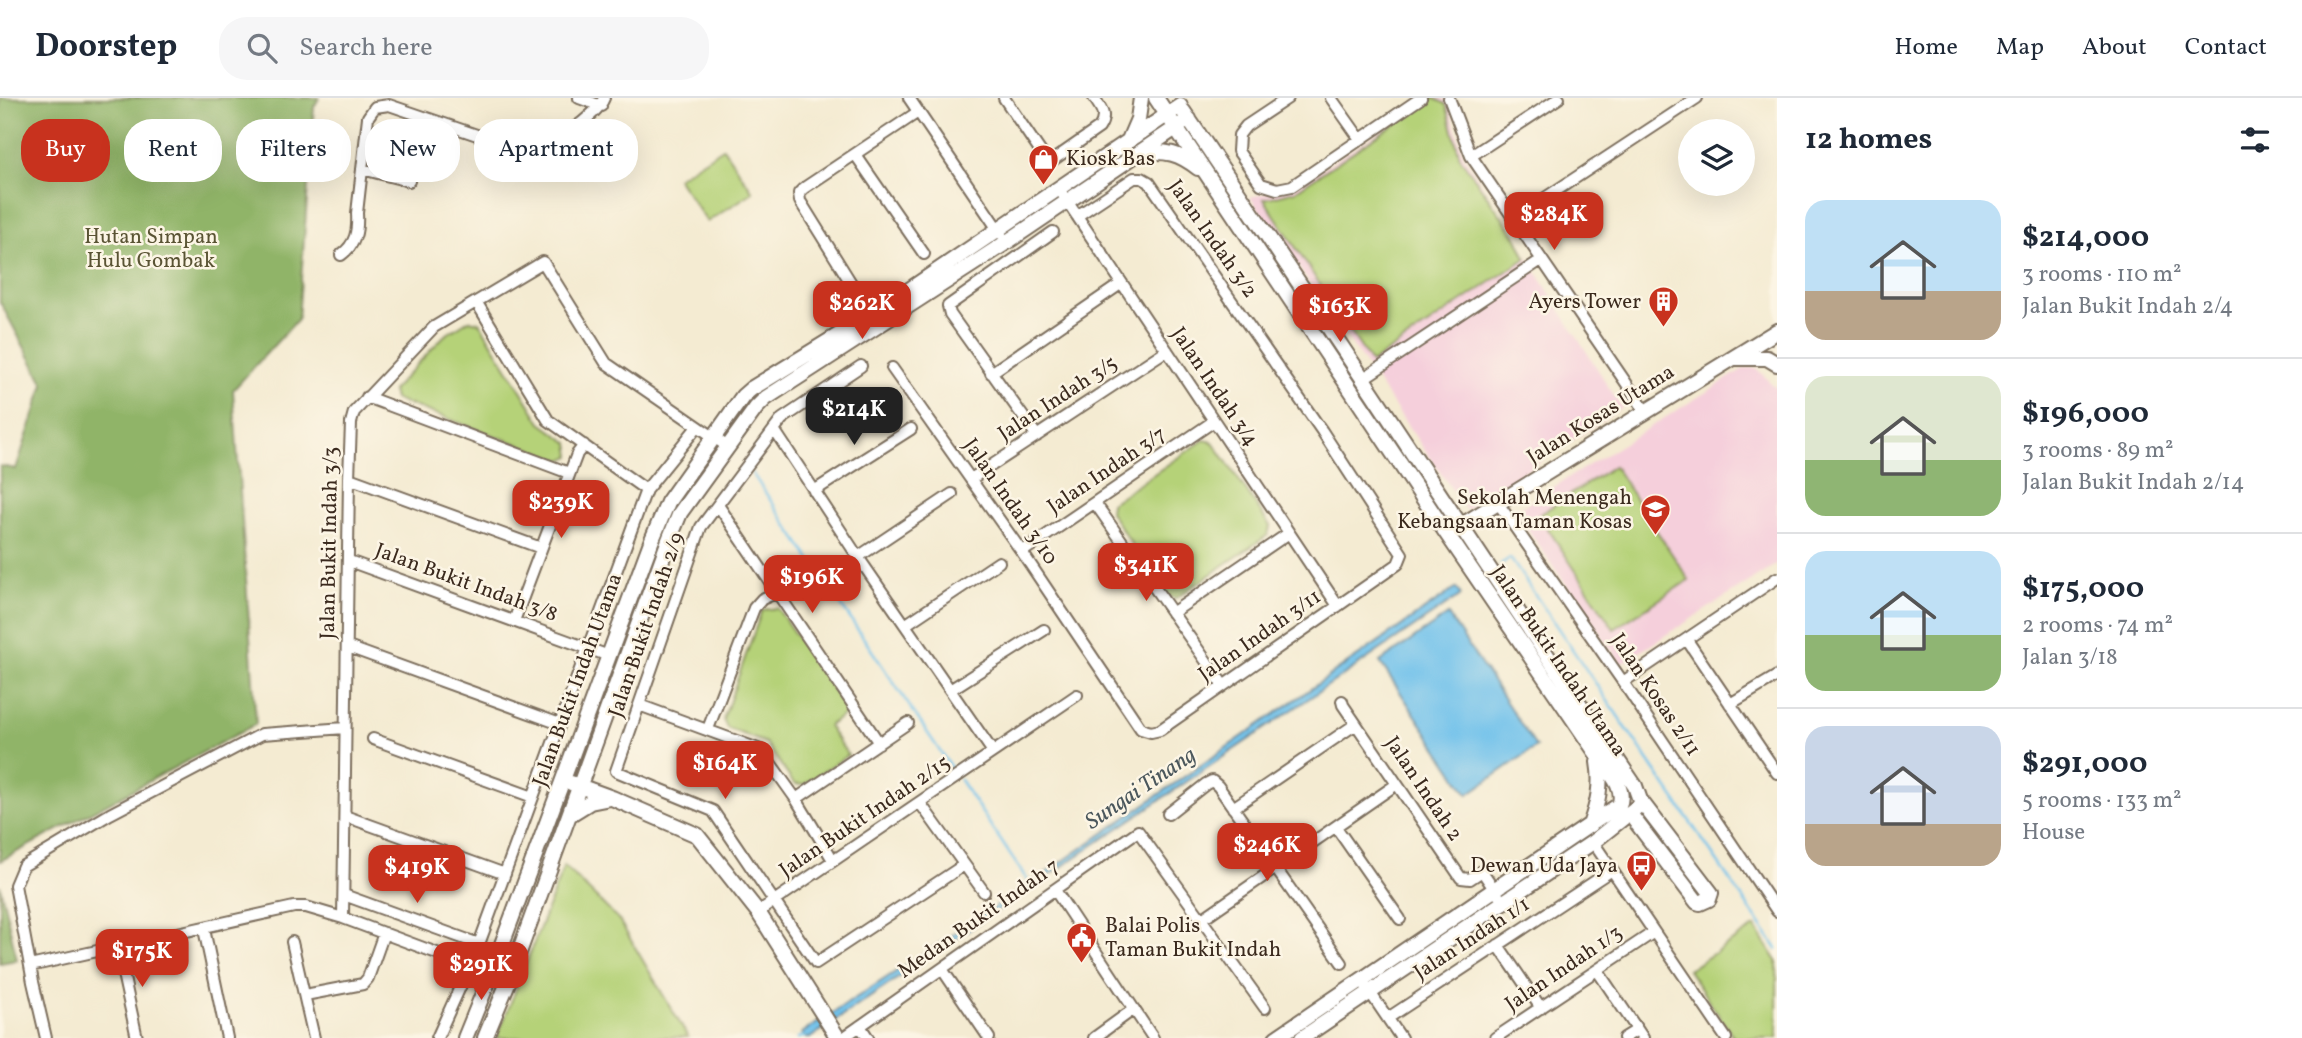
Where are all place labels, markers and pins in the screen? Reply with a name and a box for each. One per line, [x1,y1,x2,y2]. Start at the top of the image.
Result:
shop icon: Kiosk Bas [1026,142,1060,186]
place label: Kiosk Bas [1066,145,1155,174]
pin: $284K [1505,192,1603,252]
pin: $262K [813,282,911,341]
pin: $163K [1291,285,1389,344]
building icon: Ayers Tower [1647,285,1681,329]
place label: Ayers Tower [1528,288,1641,317]
pin: $214K [805,388,903,447]
pin: $239K [512,480,610,540]
place label: Sekolah Menengah Kebangsaan Taman Kosas [1397,484,1632,537]
school or university icon: Sekolah Menengah Kebangsaan Taman Kosas [1638,493,1672,537]
pin: $341K [1097,544,1195,603]
pin: $196K [763,556,861,615]
pin: $164K [676,742,774,801]
pin: $246K [1218,824,1316,883]
pin: $419K [368,846,466,905]
bus stop icon: Dewan Uda Jaya [1624,849,1658,893]
place label: Dewan Uda Jaya [1470,852,1618,881]
place label: Balai Polis Taman Bukit Indah [1105,912,1281,965]
public building icon: Balai Polis Taman Bukit Indah [1065,921,1099,965]
pin: $175K [93,930,191,989]
pin: $291K [432,942,530,1002]

